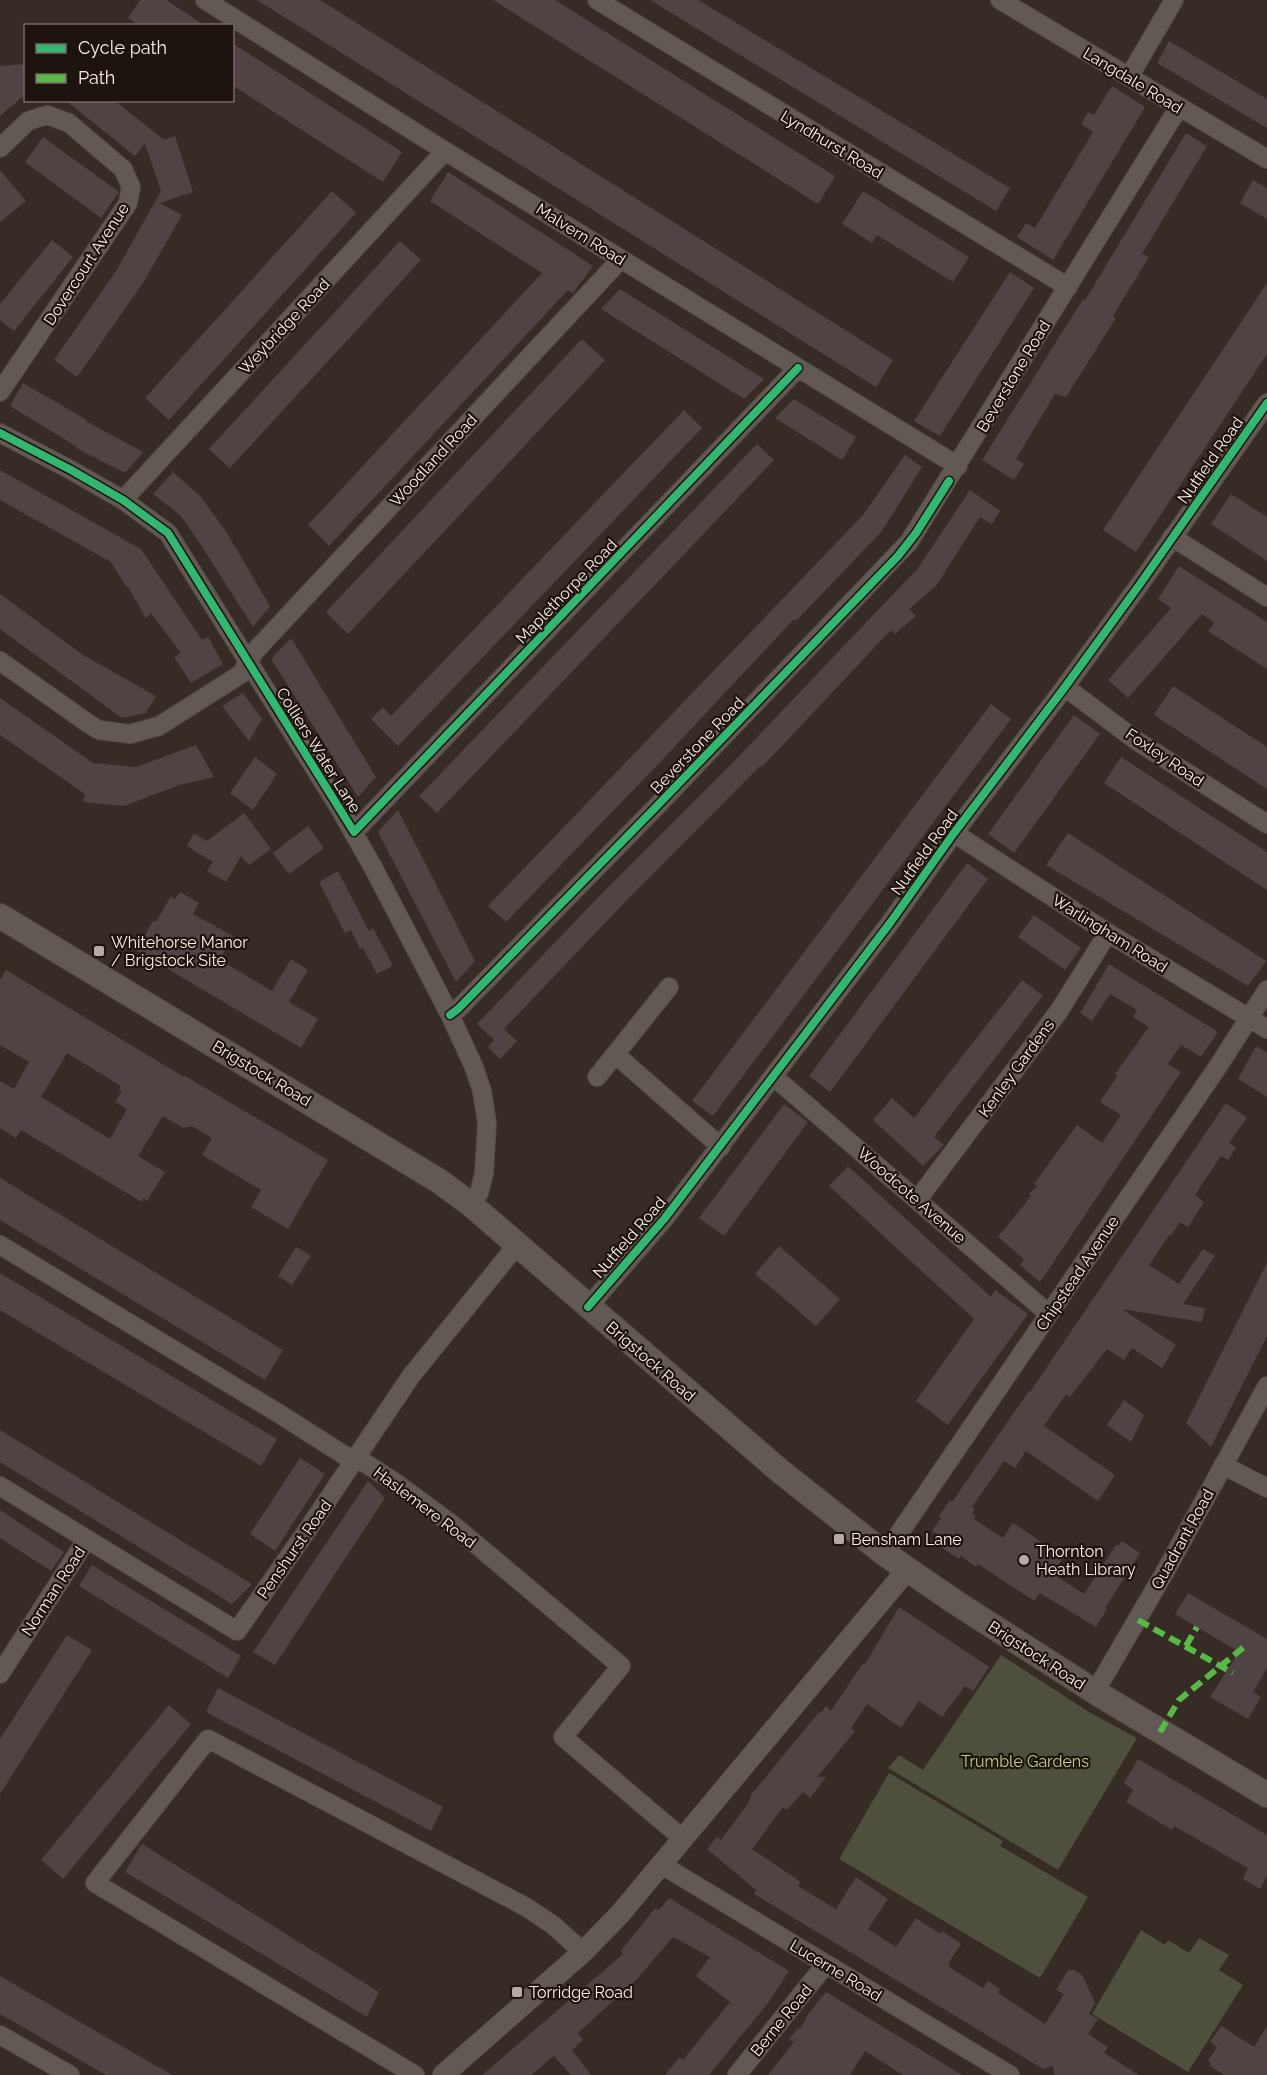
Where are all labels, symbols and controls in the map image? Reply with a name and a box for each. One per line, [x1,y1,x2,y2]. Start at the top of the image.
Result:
legend [24,24,234,102]
text: Cycle path [78,37,167,58]
street label: Langdale Road [1080,43,1186,117]
text: Path [78,67,115,88]
street label: Lyndhurst Road [777,106,886,182]
street label: Malvern Road [533,199,629,269]
street label: Dovercourt Avenue [40,200,133,329]
street label: Weybridge Road [235,274,334,378]
street label: Beverstone Road [973,317,1054,435]
street label: Woodland Road [386,410,481,511]
street label: Nutfield Road [1174,413,1247,507]
street label: Maplethorpe Road [512,535,621,647]
street label: Colliers Water Lane [272,684,365,816]
street label: Beverstone Road [647,693,748,798]
street label: Foxley Road [1122,724,1208,791]
street label: Nutfield Road [887,806,962,899]
street label: Warlingham Road [1049,890,1171,977]
place label: Whitehorse Manor / Brigstock Site [111,933,248,970]
marker: Whitehorse Manor / Brigstock Site [92,944,106,958]
street label: Kenley Gardens [975,1015,1058,1121]
street label: Brigstock Road [209,1036,315,1110]
street label: Woodcote Avenue [854,1143,970,1248]
street label: Nutfield Road [589,1193,670,1282]
street label: Chipstead Avenue [1032,1212,1123,1334]
street label: Brigstock Road [602,1318,699,1405]
street label: Haslemere Road [370,1463,480,1552]
street label: Quadrant Road [1147,1486,1218,1593]
street label: Penshurst Road [253,1496,336,1602]
place label: Bensham Lane [851,1530,962,1549]
marker: Bensham Lane [832,1532,846,1546]
place label: Thornton Heath Library [1036,1542,1136,1579]
street label: Norman Road [18,1543,89,1639]
marker: Thornton Heath Library [1017,1553,1031,1567]
street label: Brigstock Road [985,1617,1089,1694]
park label: Trumble Gardens [961,1752,1089,1771]
street label: Lucerne Road [786,1936,885,2005]
street label: Berne Road [747,1981,816,2060]
place label: Torridge Road [529,1983,633,2002]
marker: Torridge Road [510,1985,524,1999]

